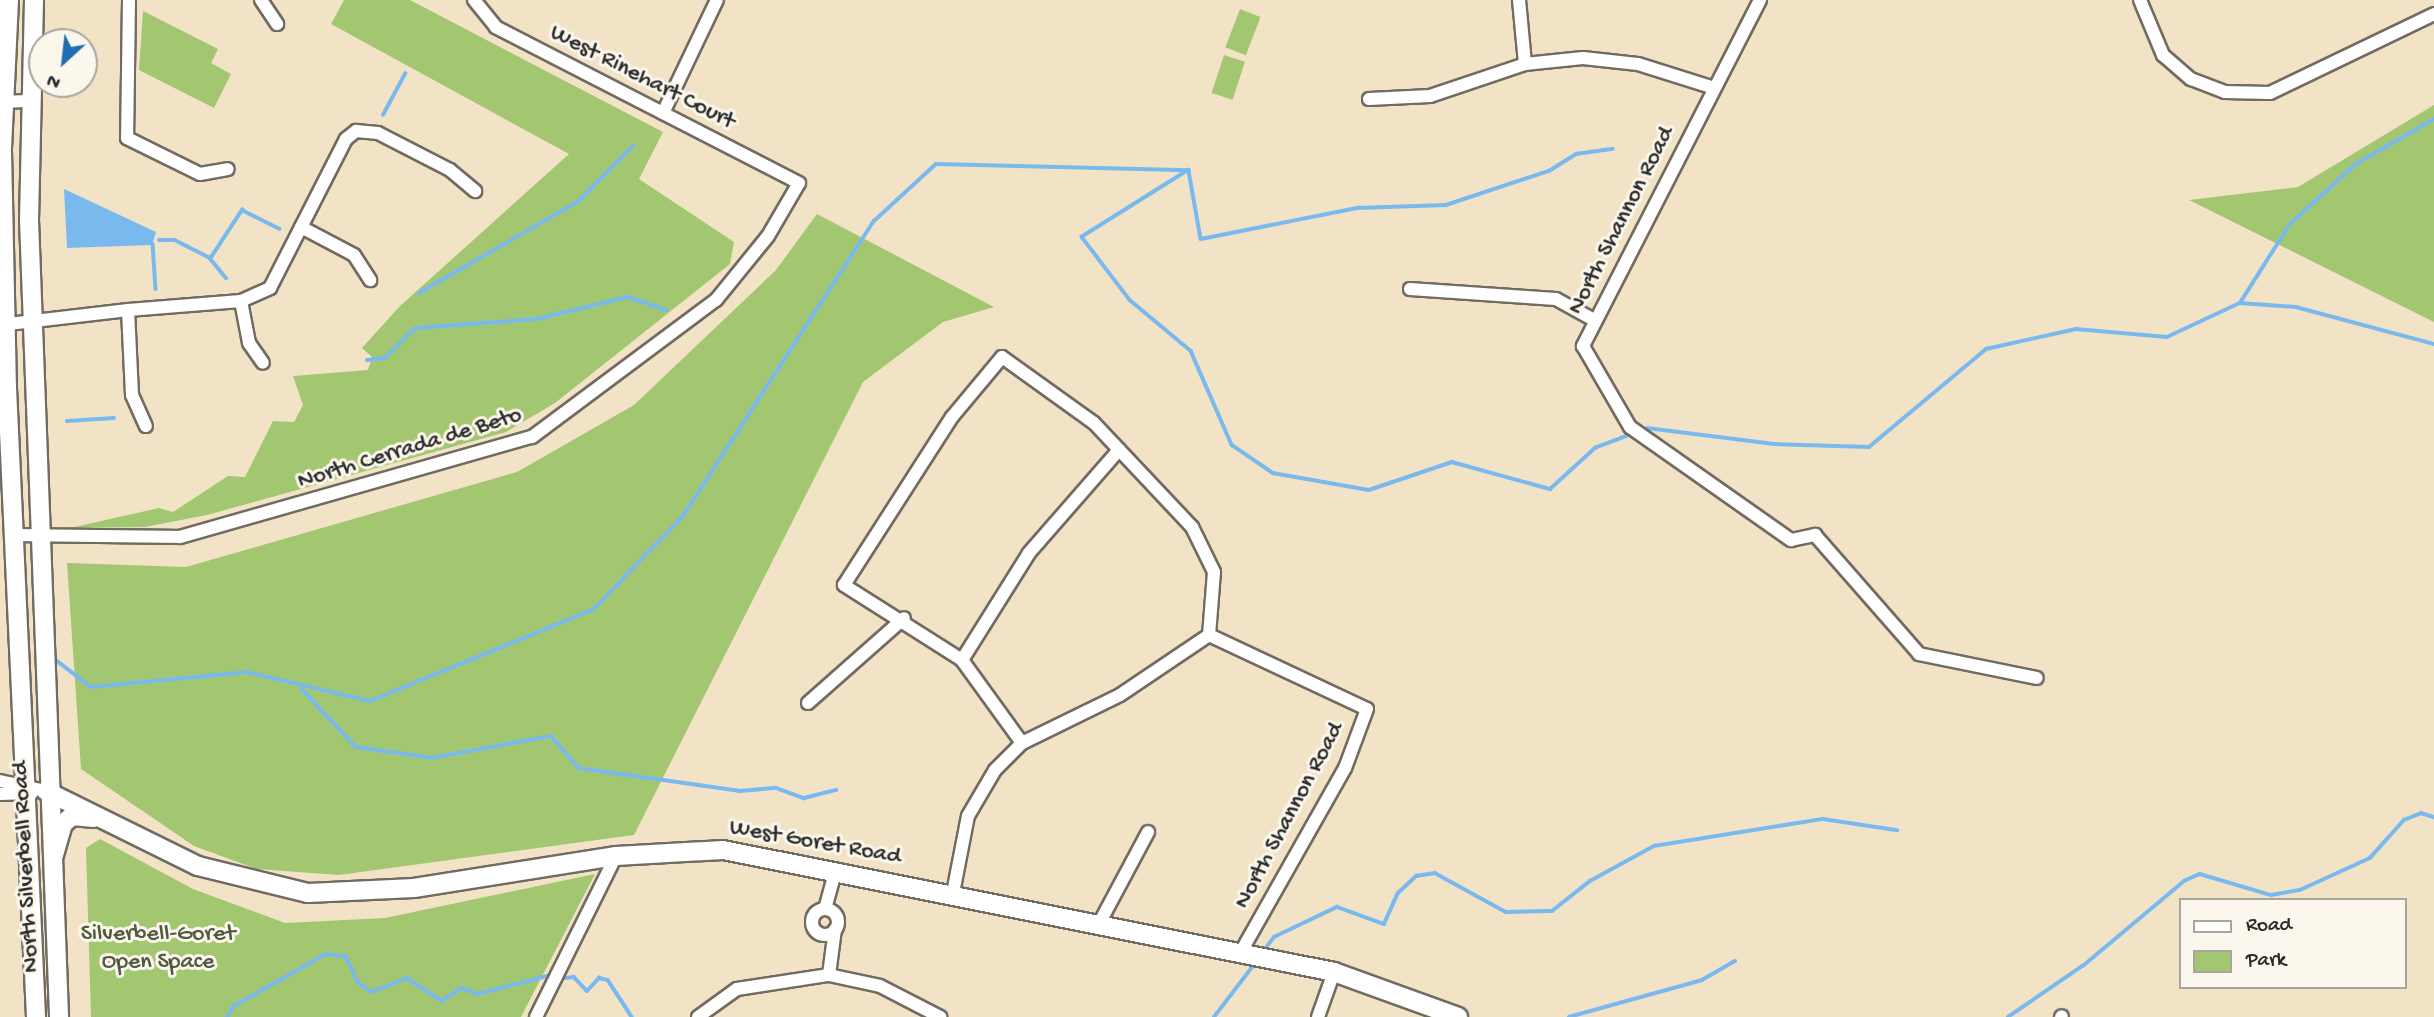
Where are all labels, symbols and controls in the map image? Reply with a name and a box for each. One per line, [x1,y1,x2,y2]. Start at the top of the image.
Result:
street label: West Rinehart Court [545,19,739,137]
north arrow [28,28,98,98]
text: N [43,67,65,93]
street label: North Shannon Road [1562,122,1682,320]
street label: North Cerrada de Beto [294,401,526,497]
street label: North Shannon Road [1229,718,1351,914]
street label: North Silverbell Road [7,760,47,974]
street label: West Goret Road [727,814,903,872]
legend [2178,898,2406,989]
text: Road [2246,914,2292,939]
park label: Silverbell-Goret Open Space [81,921,235,977]
text: Park [2246,949,2286,974]

